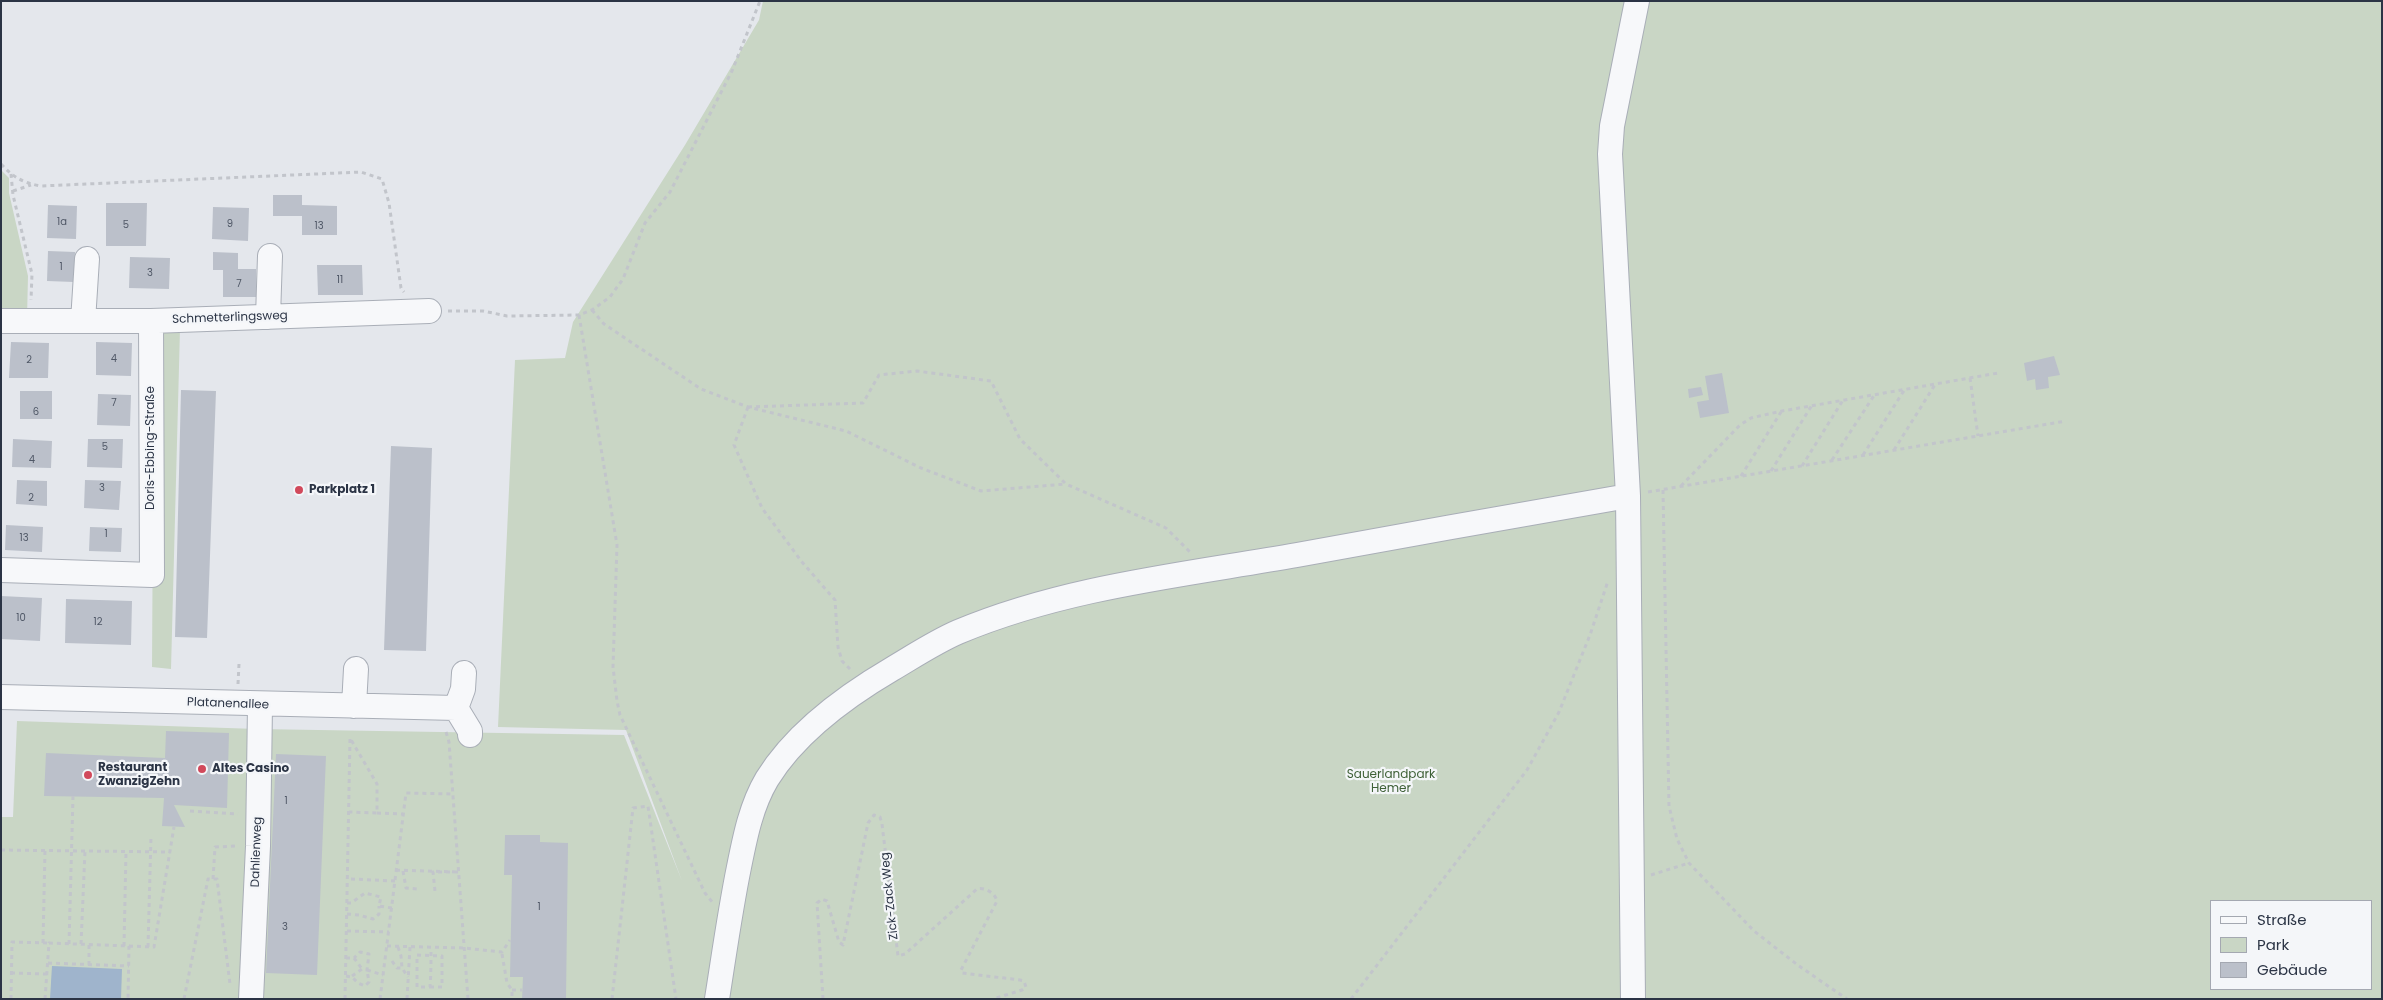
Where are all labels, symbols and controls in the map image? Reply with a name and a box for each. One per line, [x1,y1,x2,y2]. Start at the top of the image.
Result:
house number: 1a [57,216,67,228]
house number: 9 [227,218,233,230]
house number: 5 [123,219,129,231]
house number: 13 [314,220,324,232]
house number: 1 [59,261,63,273]
house number: 3 [147,267,153,279]
house number: 11 [337,274,343,286]
house number: 7 [236,278,242,290]
street label: Schmetterlingsweg [172,309,288,327]
house number: 4 [111,353,117,365]
house number: 2 [26,354,32,366]
street label: Doris-Ebbing-Straße [144,386,158,510]
house number: 7 [111,397,117,409]
house number: 6 [33,406,39,418]
house number: 5 [102,441,108,453]
house number: 4 [29,454,35,466]
house number: 3 [99,482,105,494]
place label: Parkplatz 1 [309,483,375,497]
marker: Parkplatz 1 [293,484,305,496]
house number: 2 [28,492,34,504]
house number: 1 [104,528,108,540]
house number: 13 [19,532,29,544]
house number: 10 [16,612,26,624]
house number: 12 [94,616,102,628]
street label: Platanenallee [187,695,269,713]
place label: Restaurant ZwanzigZehn [98,761,180,789]
place label: Altes Casino [212,762,289,776]
marker: Altes Casino [196,763,208,775]
park label: Sauerlandpark Hemer [1347,768,1435,796]
marker: Restaurant ZwanzigZehn [82,769,94,781]
house number: 1 [284,795,288,807]
street label: Dahlienweg [249,816,265,888]
street label: Zick-Zack Weg [878,851,902,941]
legend [2210,900,2373,990]
house number: 1 [537,901,541,913]
text: Straße [2257,909,2307,930]
house number: 3 [282,921,288,933]
text: Park [2257,934,2289,955]
text: Gebäude [2257,959,2327,980]

